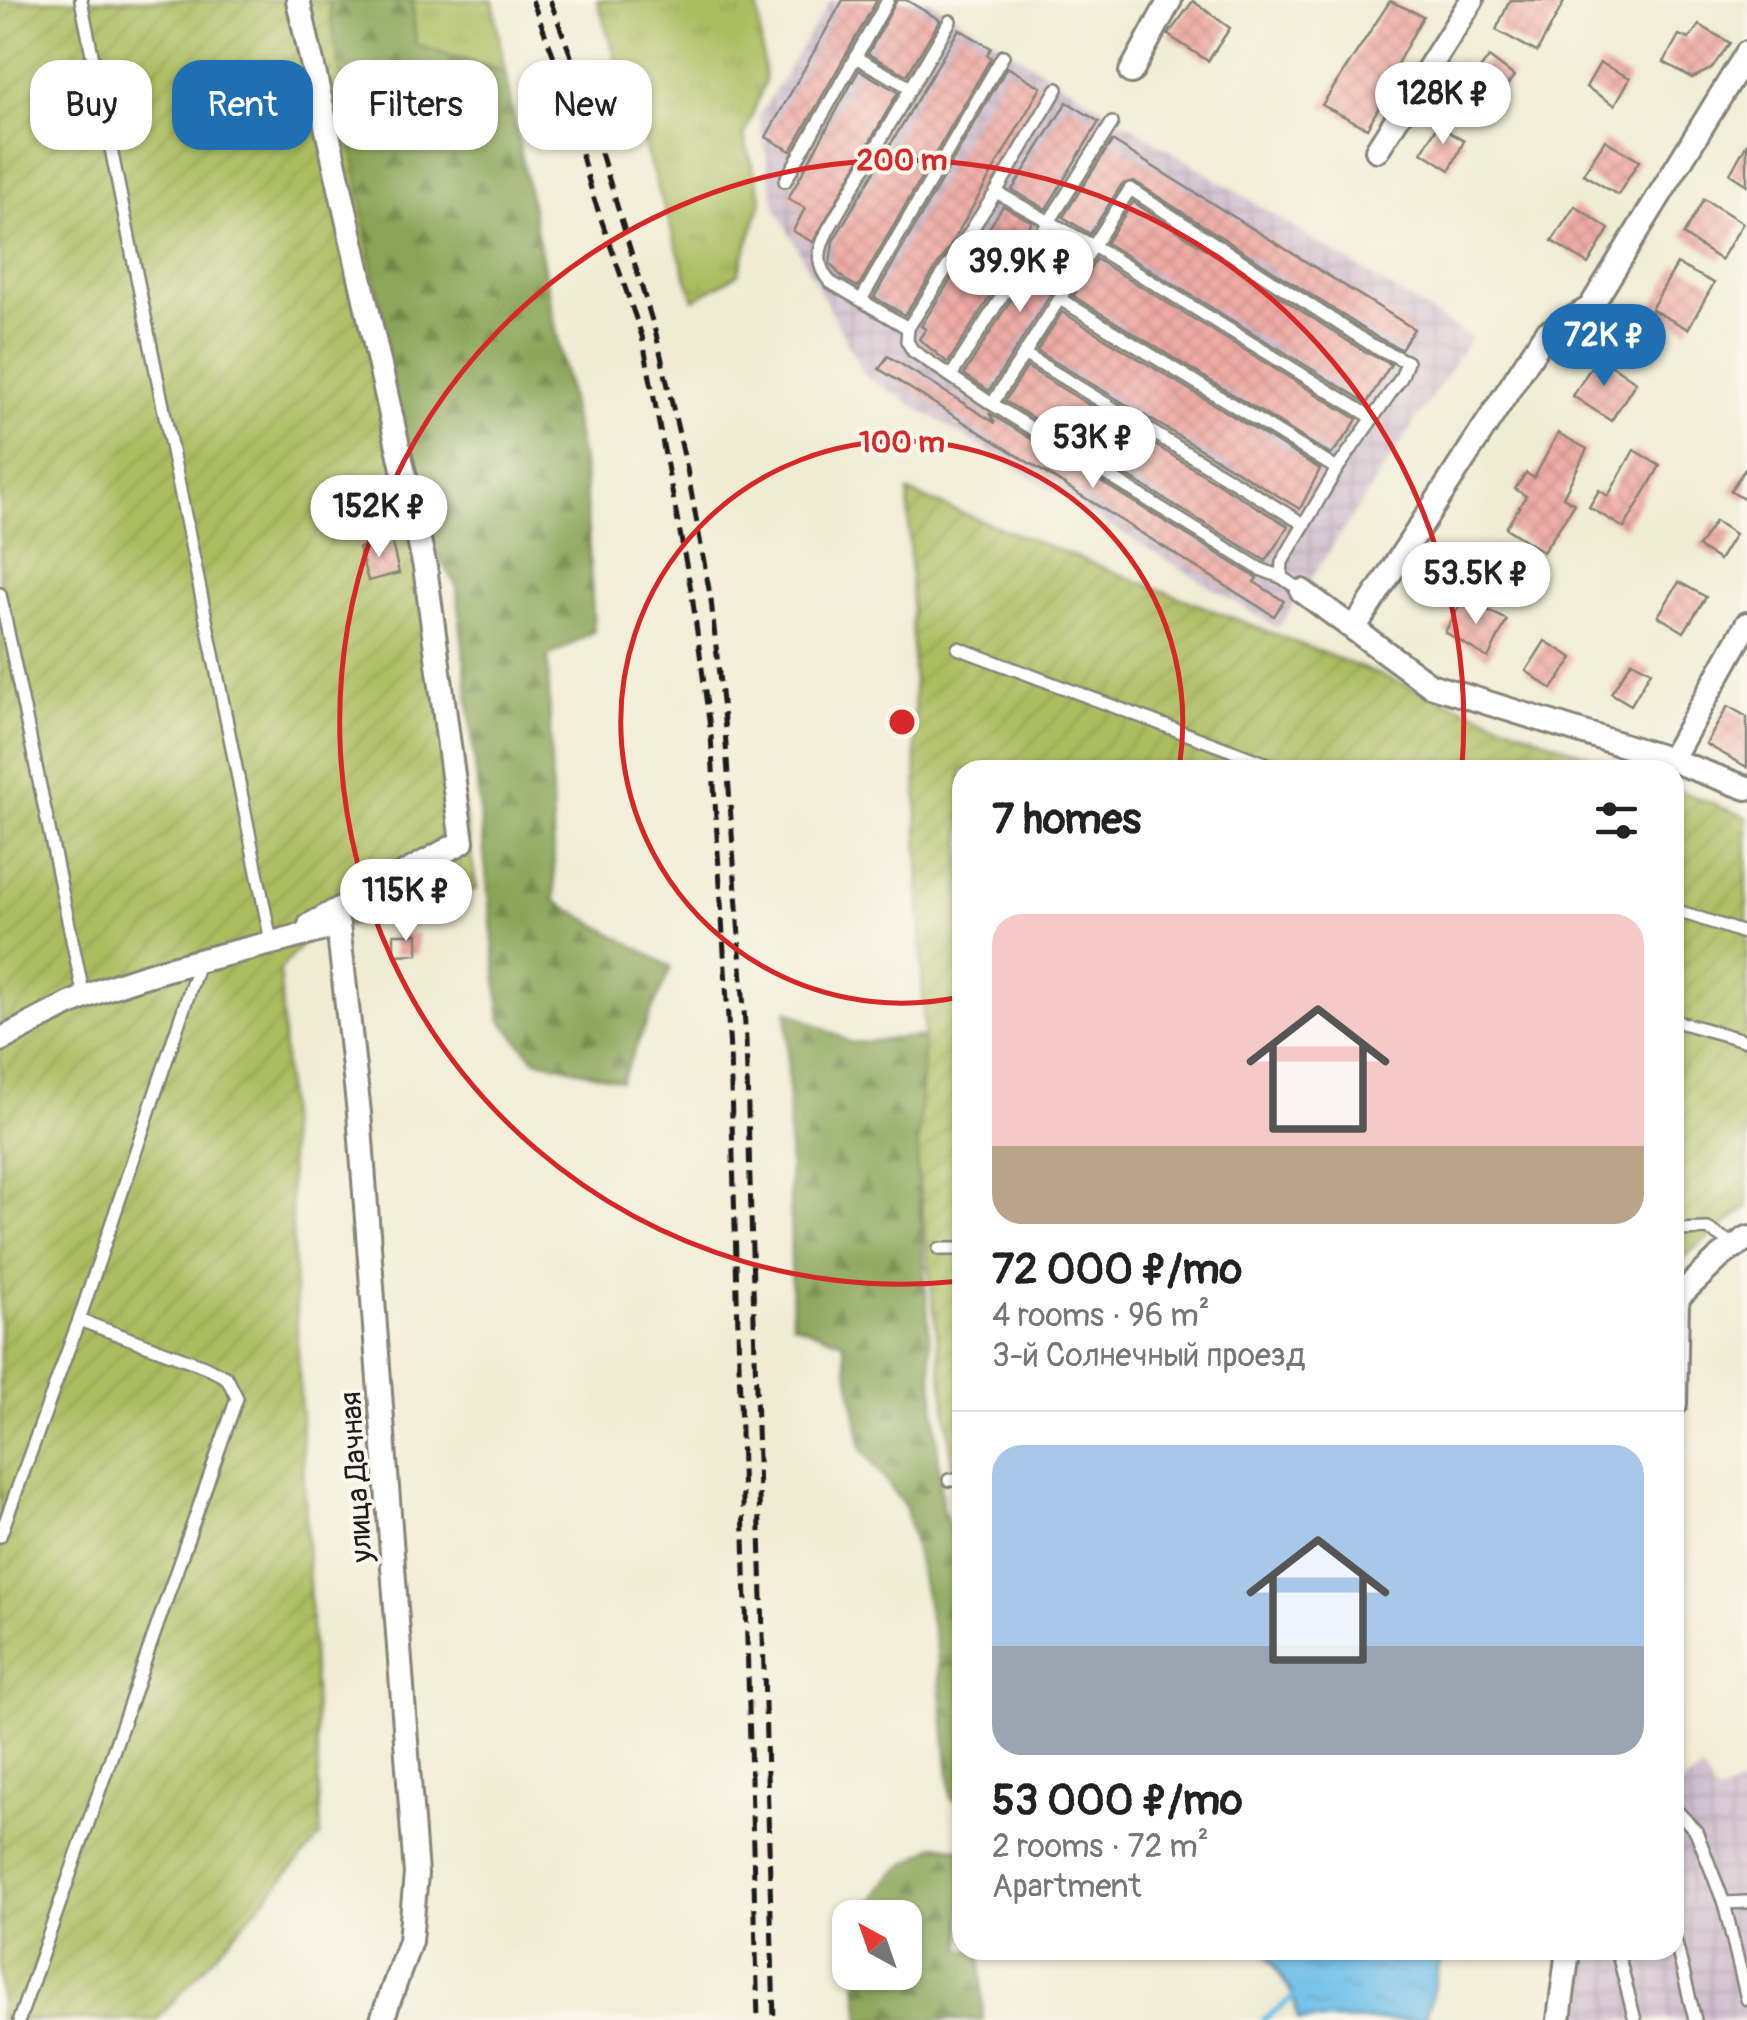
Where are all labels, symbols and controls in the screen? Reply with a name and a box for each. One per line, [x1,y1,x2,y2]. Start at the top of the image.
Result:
chip: Buy [30,60,152,150]
chip: Rent [172,60,313,150]
chip: Filters [333,60,498,150]
chip: New [518,60,652,150]
pin: 128K ₽ [1362,62,1524,147]
text: 128K ₽ [1397,74,1489,114]
text: 200 m [857,142,947,179]
pin: 39.9K ₽ [928,230,1112,315]
text: 39.9K ₽ [968,242,1072,282]
pin: 72K ₽ [1534,304,1674,389]
text: 72K ₽ [1564,316,1644,356]
pin: 53K ₽ [1023,406,1163,491]
text: 53K ₽ [1053,418,1133,458]
text: 100 m [859,424,945,461]
pin: 152K ₽ [298,475,460,560]
text: 152K ₽ [332,487,426,527]
pin: 53.5K ₽ [1384,542,1568,627]
text: 53.5K ₽ [1424,554,1529,594]
centre of rings [884,704,920,740]
icon: filters [1589,793,1644,848]
text: 7 homes [992,794,1141,846]
pin: 115K ₽ [325,859,487,944]
text: 115K ₽ [362,871,450,911]
icon: home [1228,979,1408,1159]
text: 72 000 ₽/mo [992,1244,1242,1296]
text: 4 rooms · 96 m² [992,1296,1210,1336]
text: 3-й Солнечный проезд [992,1336,1305,1376]
street label: улица Дачная [332,1390,381,1565]
icon: home [1228,1510,1408,1690]
text: 53 000 ₽/mo [992,1775,1243,1827]
text: 2 rooms · 72 m² [992,1827,1209,1867]
text: Apartment [992,1867,1141,1907]
north arrow [832,1900,922,1990]
map controls [832,1900,922,1990]

